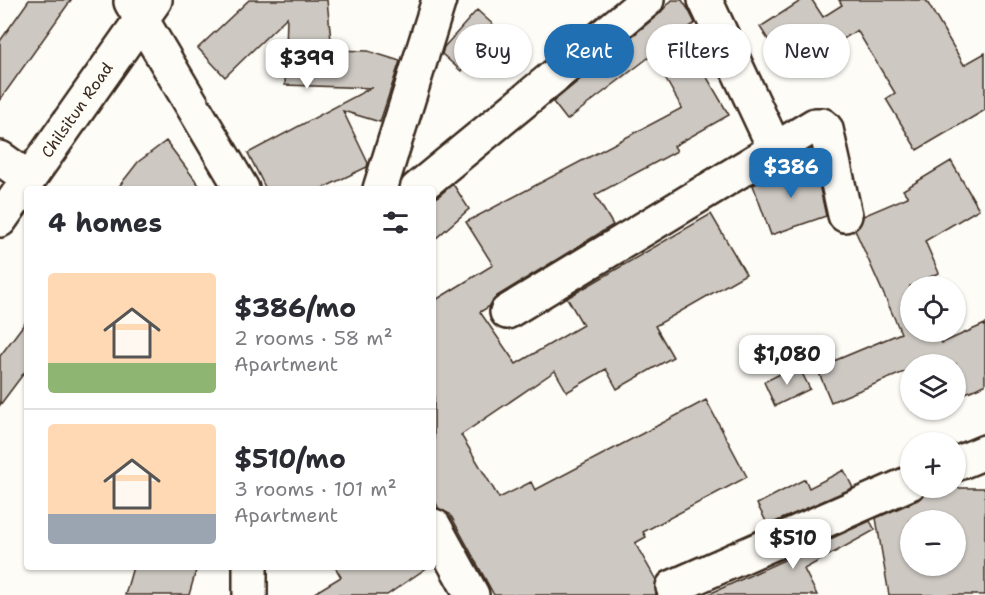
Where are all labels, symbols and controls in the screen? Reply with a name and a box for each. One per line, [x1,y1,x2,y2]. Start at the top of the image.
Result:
chip: Buy [454,24,532,78]
chip: Rent [544,24,634,78]
chip: Filters [646,24,751,78]
chip: New [763,24,850,78]
pin: $399 [271,39,343,90]
text: $399 [280,45,334,71]
street label: Chilsitun Road [36,58,118,162]
pin: $386 [755,148,827,199]
text: $386 [763,154,819,180]
text: 4 homes [48,205,162,240]
icon: filters [379,206,412,239]
map controls [900,276,966,576]
button: locate [900,276,966,342]
text: $386/mo [234,290,356,325]
icon: home [96,297,168,369]
text: 2 rooms · 58 m² [234,325,393,351]
pin: $1,080 [738,335,836,386]
text: $1,080 [753,341,821,367]
text: Apartment [234,351,338,377]
button: layers [900,354,966,420]
button: + [900,432,966,498]
text: $510/mo [234,441,346,476]
icon: home [96,448,168,520]
text: 3 rooms · 101 m² [234,476,397,502]
text: Apartment [234,502,338,528]
button: − [900,510,966,576]
pin: $510 [757,519,829,570]
text: $510 [769,525,817,551]

